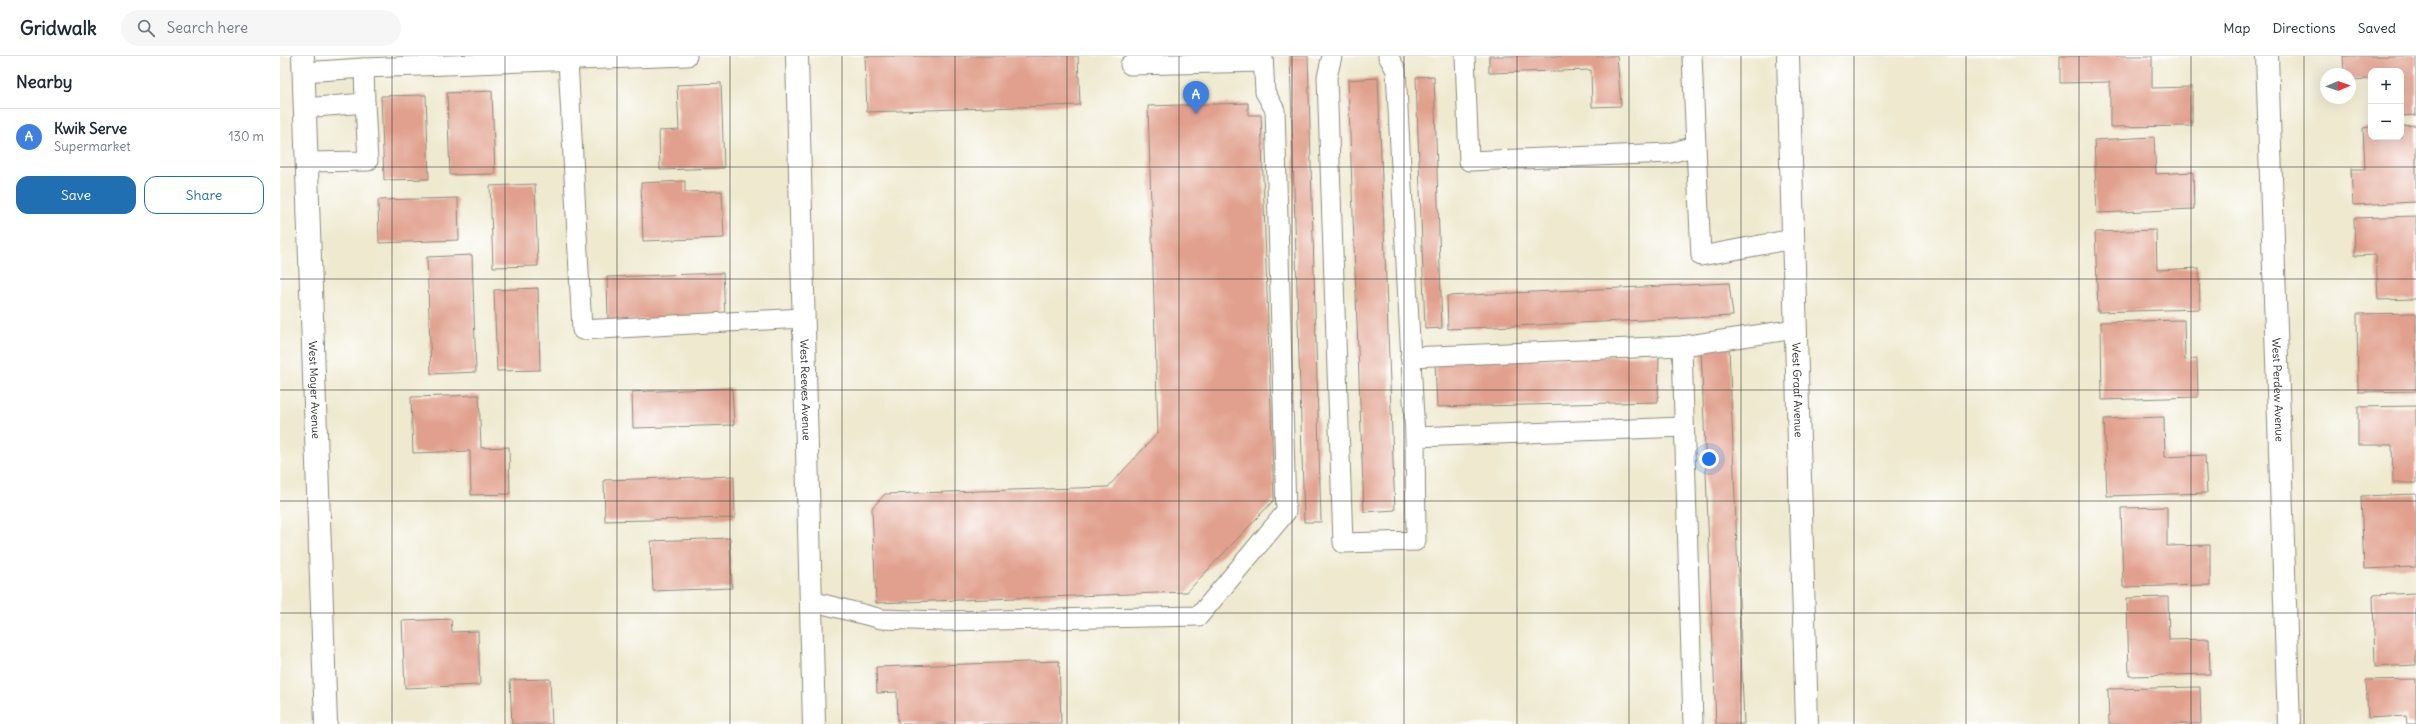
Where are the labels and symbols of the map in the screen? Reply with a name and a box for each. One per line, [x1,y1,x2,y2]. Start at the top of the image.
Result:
north arrow [2320,68,2356,104]
pin: A [1183,81,1209,114]
street label: West Perdew Avenue [2269,338,2287,442]
street label: West Reeves Avenue [797,339,814,441]
street label: West Moyer Avenue [306,341,323,439]
street label: West Graaf Avenue [1789,342,1806,438]
your location [1699,449,1719,469]

